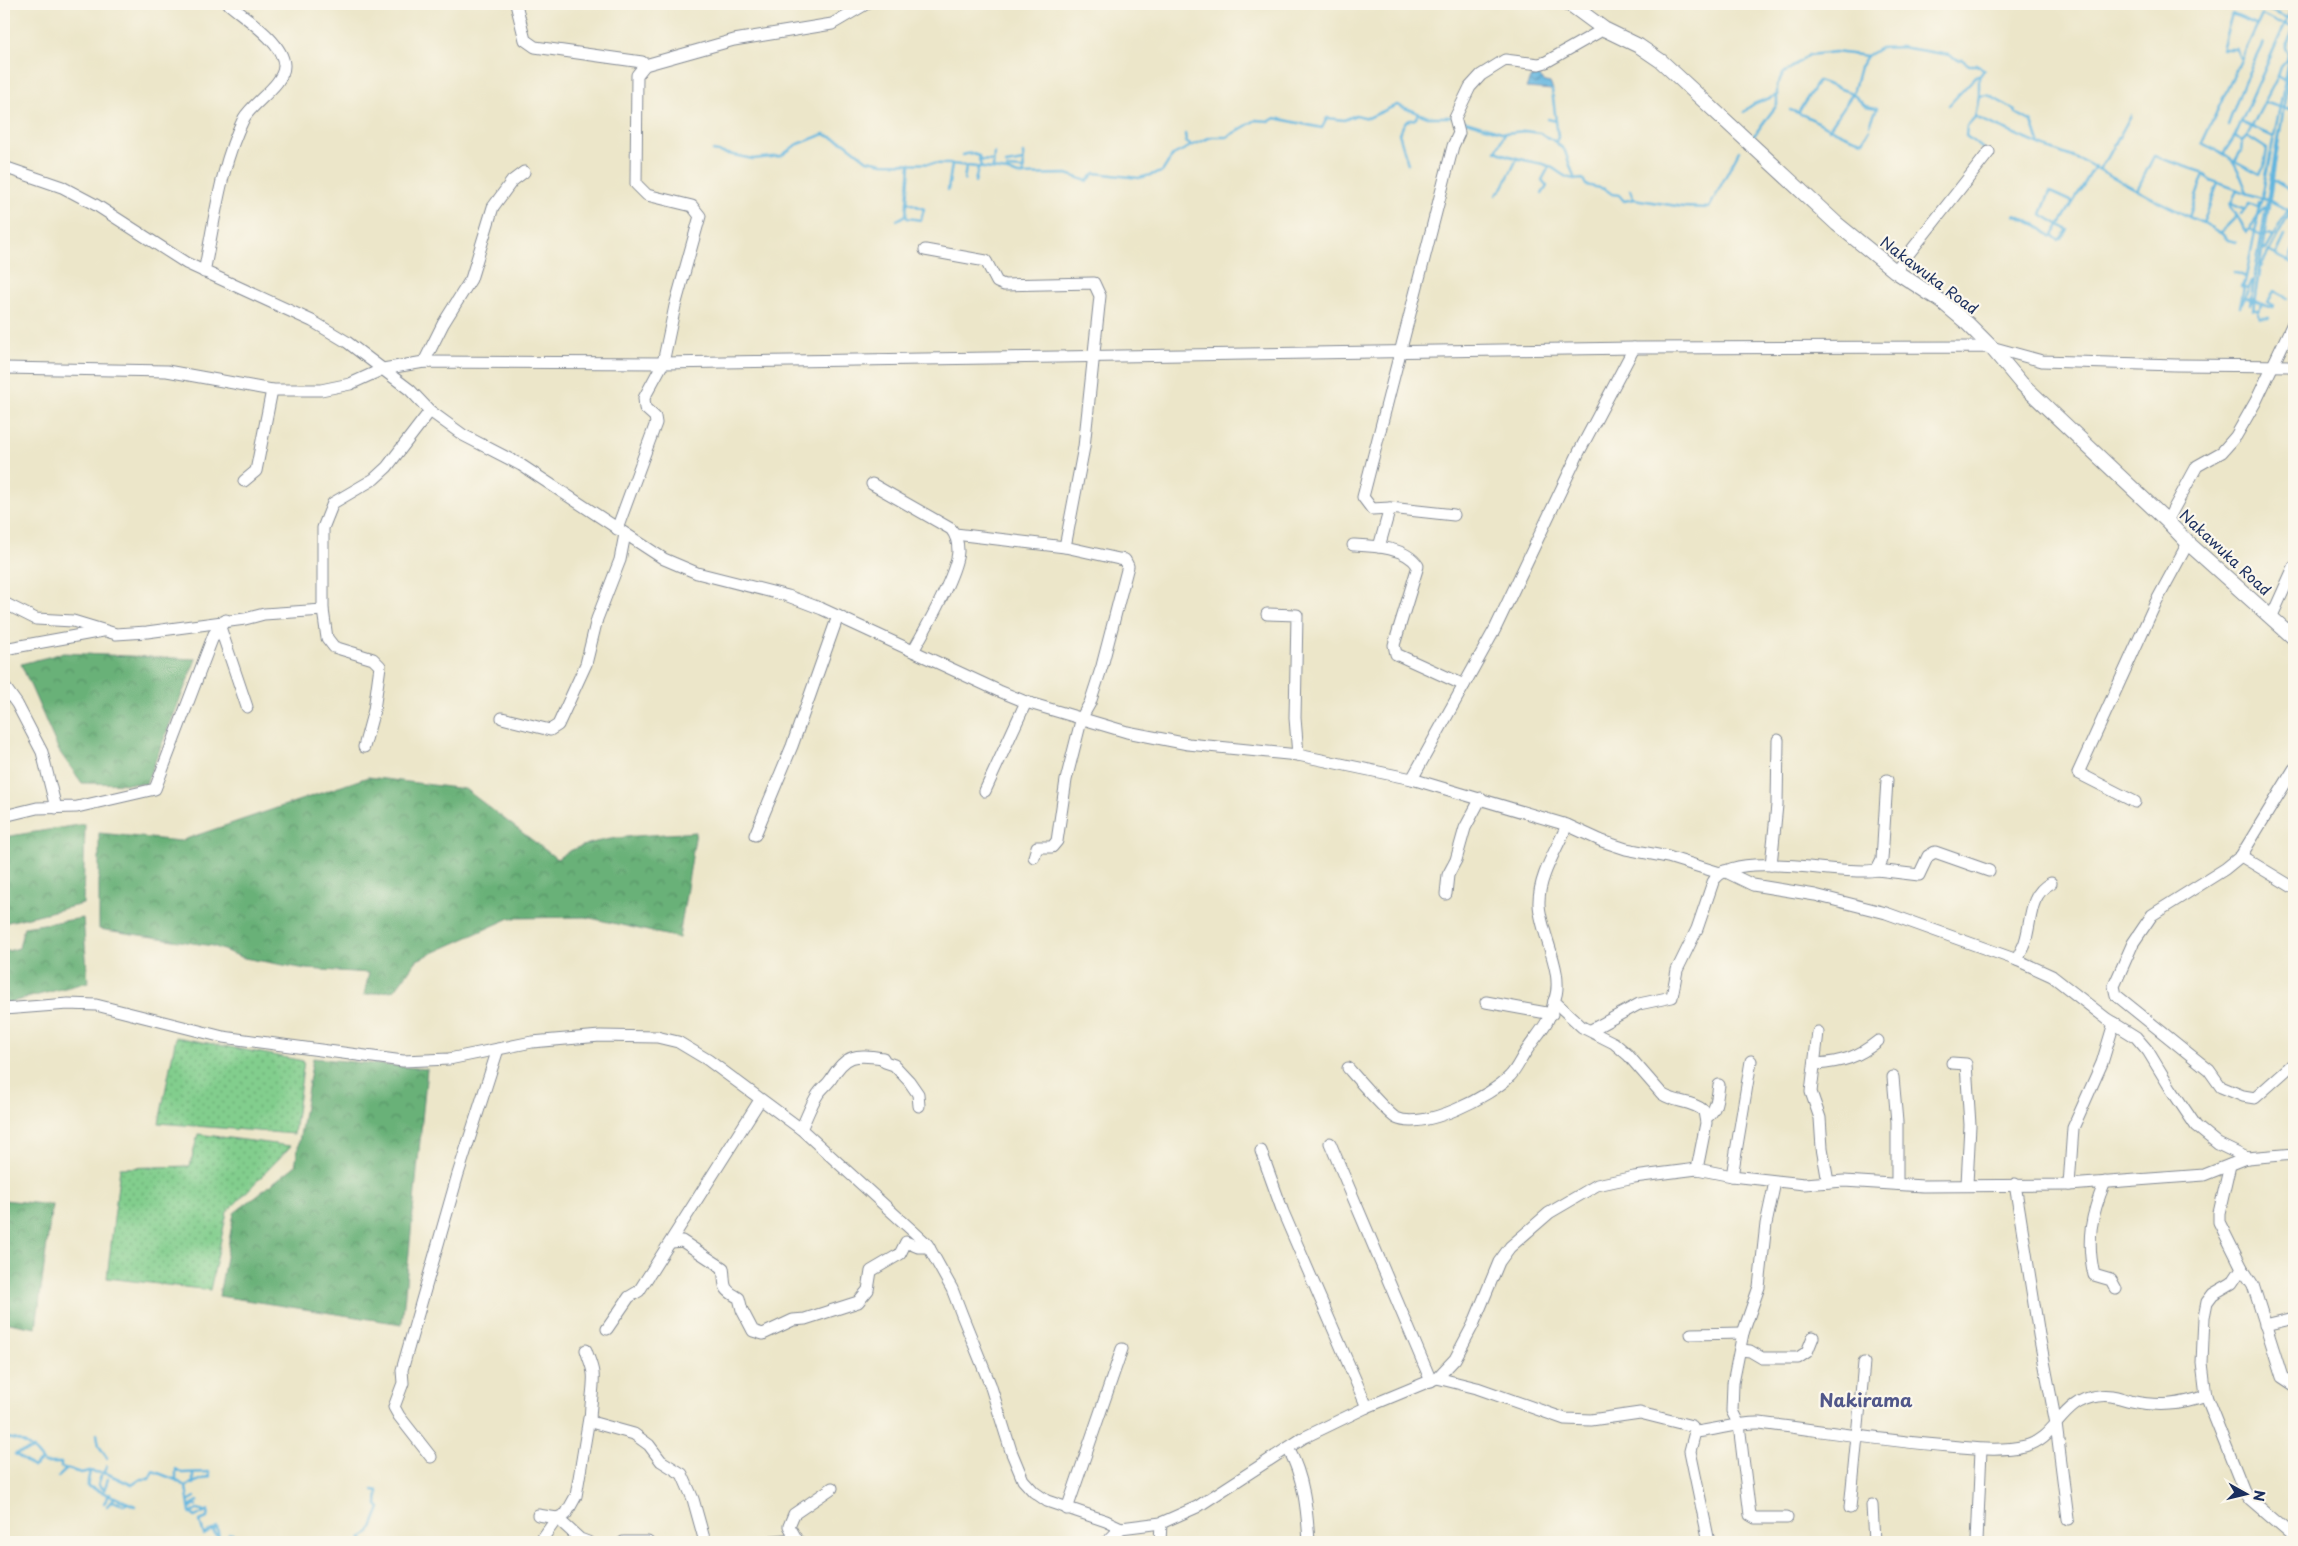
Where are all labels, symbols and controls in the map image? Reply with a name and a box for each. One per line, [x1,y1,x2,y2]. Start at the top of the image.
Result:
street label: Nakawuka Road [1876,230,1984,319]
street label: Nakawuka Road [2175,503,2277,600]
district label: Nakirama [1819,1386,1913,1413]
north arrow [2220,1468,2270,1518]
text: N [2248,1489,2271,1503]

